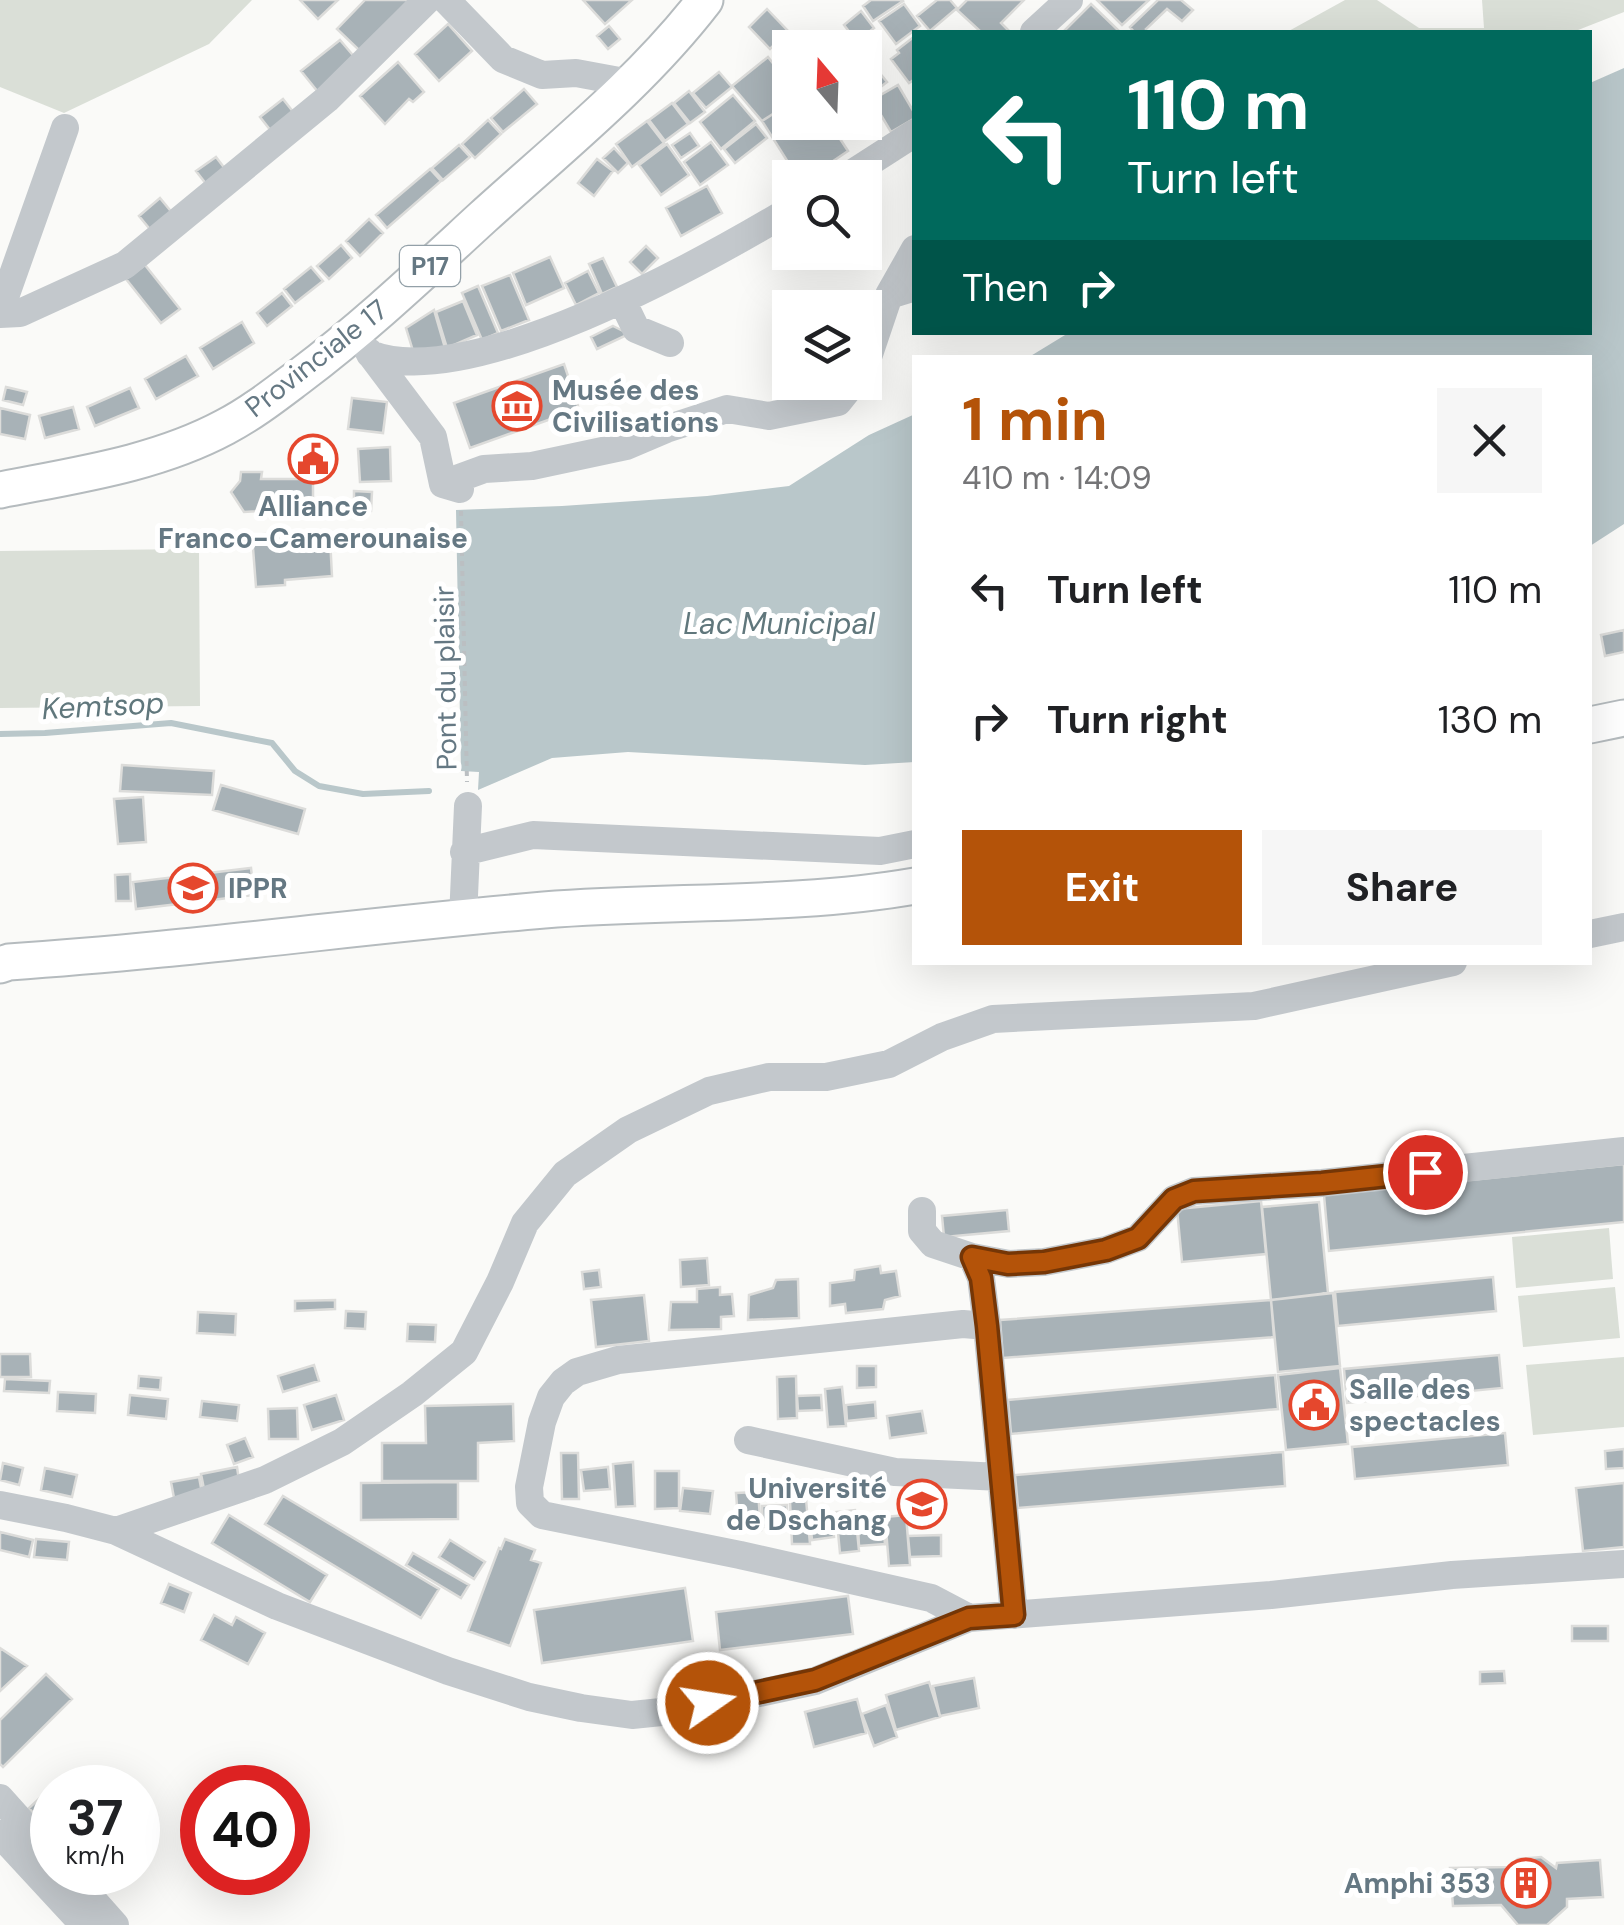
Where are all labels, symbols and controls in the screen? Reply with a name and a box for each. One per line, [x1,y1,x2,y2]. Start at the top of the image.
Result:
north arrow [772,30,882,140]
map controls [772,30,882,400]
text: 110 m [1127,60,1310,151]
icon: left [962,70,1092,200]
text: Turn left [1127,148,1299,207]
button: search [772,160,882,270]
road number: P17 [400,246,460,286]
icon: right [1069,260,1124,315]
text: Then [962,263,1049,313]
button: layers [772,290,882,400]
street label: Provinciale 17 [238,291,395,426]
place label: Musée des Civilisations [552,372,719,441]
museum icon: Musée des Civilisations [491,380,543,432]
text: 1 min [962,380,1108,459]
button: close [1437,388,1542,493]
public building icon: Alliance Franco-Camerounaise [287,433,339,485]
text: 410 m · 14:09 [962,457,1152,499]
place label: Alliance Franco-Camerounaise [158,488,468,557]
icon: left [962,563,1017,618]
text: Turn left [1047,565,1203,615]
text: 110 m [1448,565,1542,615]
street label: Pont du plaisir [425,585,466,771]
water label: Lac Municipal [683,604,876,643]
water label: Kemtsop [41,683,165,728]
icon: right [962,693,1017,748]
text: Turn right [1047,695,1228,745]
text: 130 m [1438,695,1542,745]
button: Exit [962,830,1242,945]
button: Share [1262,830,1542,945]
school or university icon: IPPR [167,862,219,914]
place label: IPPR [228,870,288,907]
pin [1383,1130,1468,1215]
icon: arrive [1398,1145,1453,1200]
place label: Salle des spectacles [1349,1371,1501,1440]
public building icon: Salle des spectacles [1288,1379,1340,1431]
place label: Université de Dschang [726,1470,887,1539]
school or university icon: Université de Dschang [896,1478,948,1530]
position arrow [656,1651,760,1755]
speed limit sign: 40 [180,1765,310,1895]
text: 37 [67,1785,123,1851]
text: km/h [65,1839,125,1872]
building icon: Amphi 353 [1500,1857,1552,1909]
place label: Amphi 353 [1344,1865,1491,1902]

